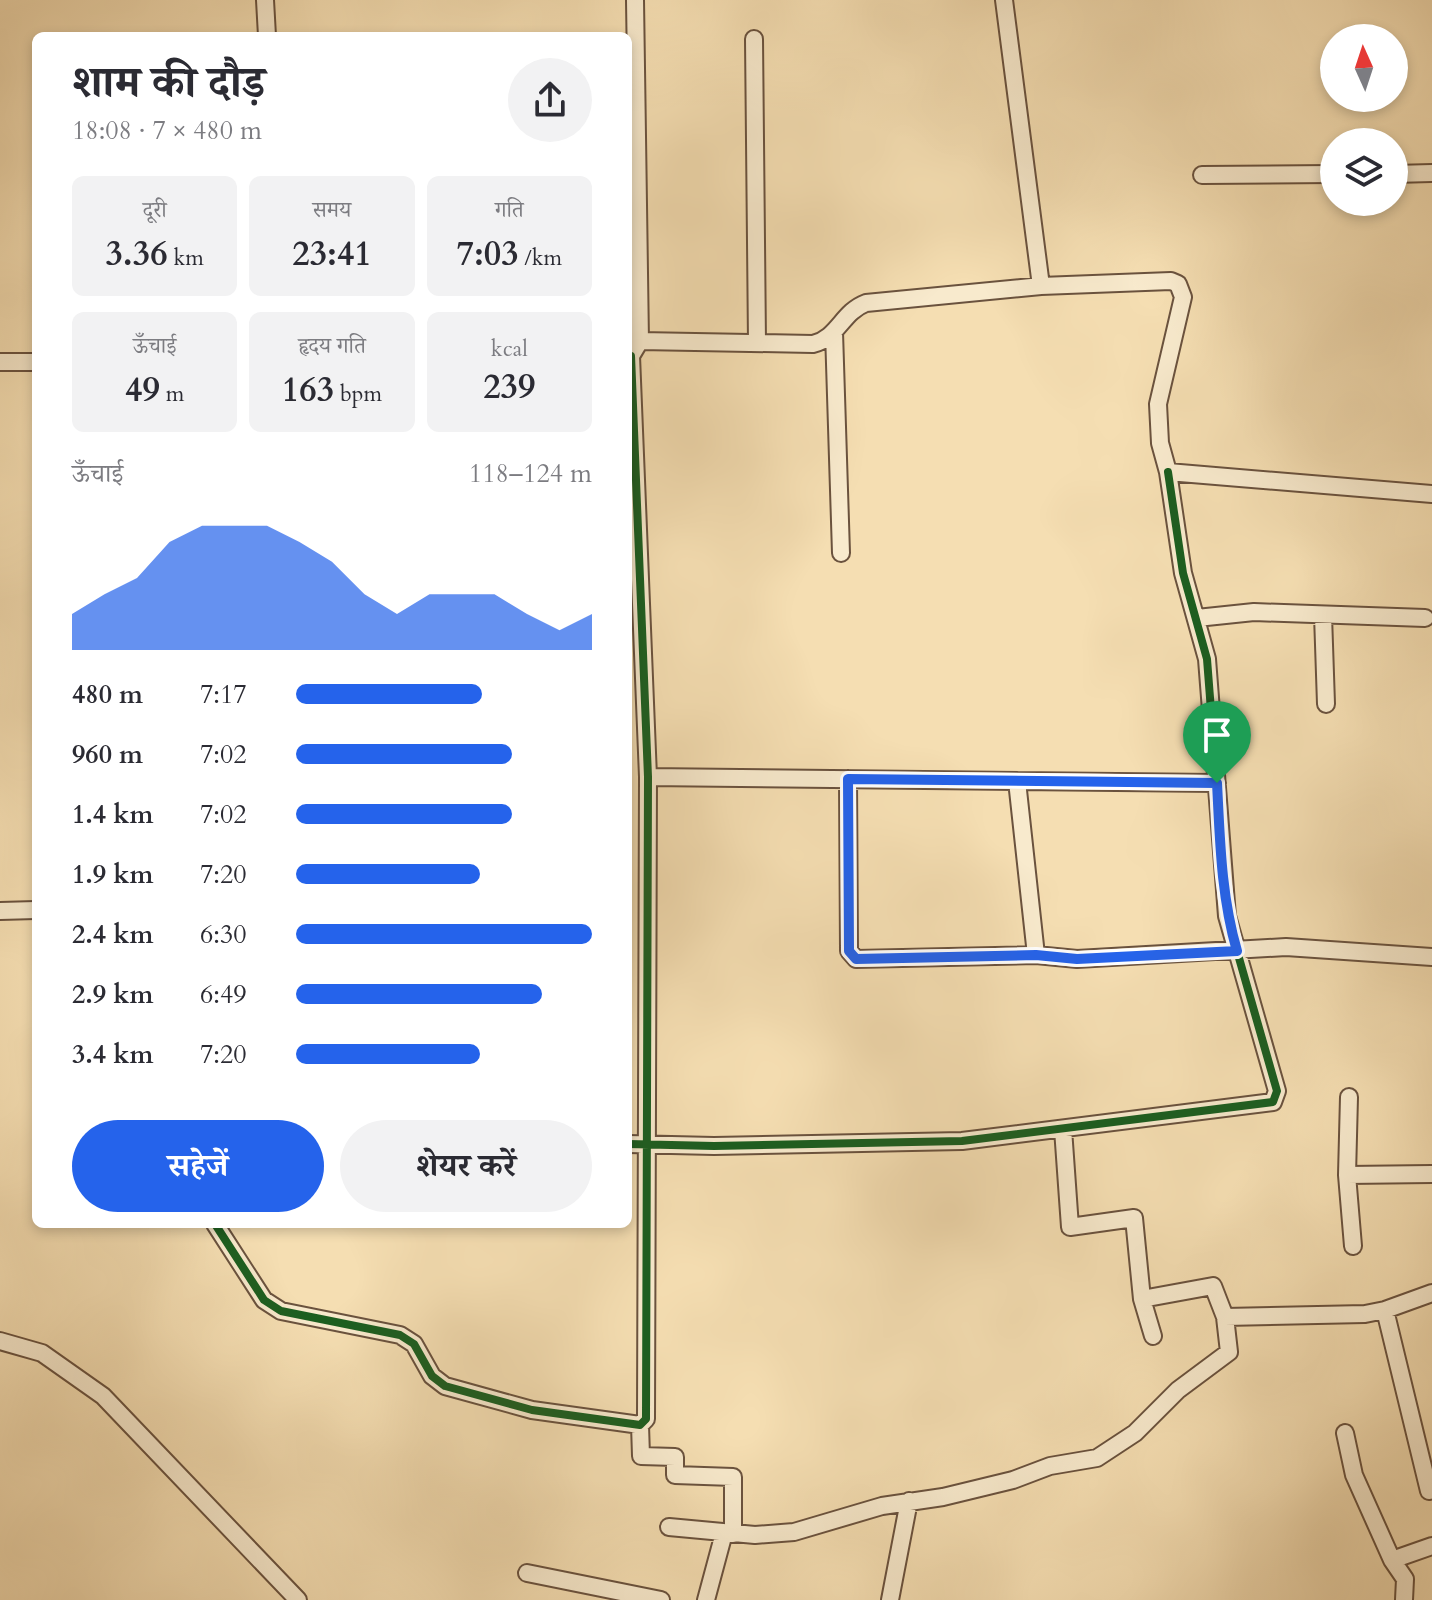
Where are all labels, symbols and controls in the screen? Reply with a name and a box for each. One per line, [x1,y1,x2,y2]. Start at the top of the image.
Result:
north arrow [1320,24,1408,112]
map controls [1320,24,1408,216]
text: शाम की दौड़ [72,53,265,113]
button: share [508,58,592,142]
text: 18:08 · 7 × 480 m [72,113,262,148]
button: layers [1320,128,1408,216]
text: दूरी [143,195,167,225]
text: समय [313,195,351,225]
text: गति [495,195,524,225]
text: 3.36 [105,231,168,277]
text: 23:41 [292,231,372,277]
text: 7:03 [457,231,519,277]
text: km [168,243,204,273]
text: /km [519,243,562,273]
text: ऊँचाई [133,331,176,361]
text: हृदय गति [298,331,366,361]
text: kcal [491,334,528,364]
text: 239 [483,364,535,410]
text: 49 [125,367,160,413]
text: 163 [282,367,334,413]
text: m [160,379,184,409]
text: bpm [334,379,382,409]
text: ऊँचाई [72,456,123,491]
text: 118–124 m [469,456,592,491]
text: 480 m [72,677,143,712]
text: 7:17 [200,677,247,712]
pin [1183,701,1251,783]
icon: arrive [1195,713,1239,757]
text: 960 m [72,737,143,772]
text: 7:02 [200,737,247,772]
text: 1.4 km [72,797,153,832]
text: 7:02 [200,797,247,832]
text: 1.9 km [72,857,153,892]
text: 7:20 [200,857,247,892]
text: 2.4 km [72,917,153,952]
text: 6:30 [200,917,247,952]
text: 2.9 km [72,977,153,1012]
text: 6:49 [200,977,247,1012]
text: 3.4 km [72,1037,153,1072]
text: 7:20 [200,1037,247,1072]
button: सहेजें [72,1120,324,1212]
button: शेयर करें [340,1120,592,1212]

